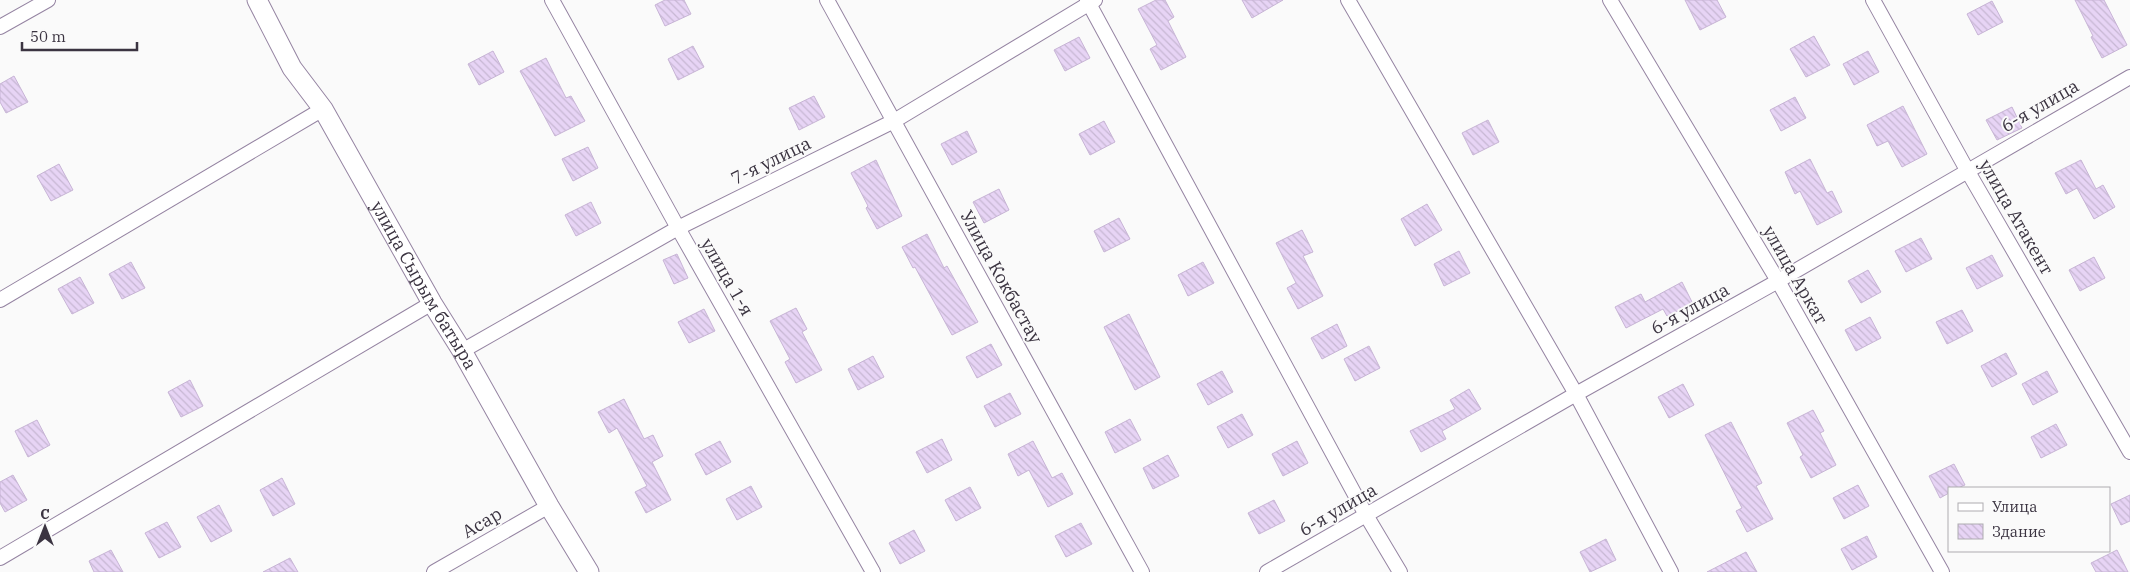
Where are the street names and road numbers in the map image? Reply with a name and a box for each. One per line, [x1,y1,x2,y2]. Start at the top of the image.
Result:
street label: 6-я улица [1997,74,2083,137]
street label: 7-я улица [727,131,815,190]
street label: улица Атакент [1974,155,2059,279]
street label: улица Сырым батыра [366,197,482,374]
street label: Улица Кокбастау [955,206,1048,348]
street label: улица Аркат [1758,221,1833,328]
street label: улица 1-я [696,234,759,320]
street label: 6-я улица [1647,278,1733,339]
street label: 6-я улица [1295,478,1381,541]
street label: Асар [458,502,506,543]

